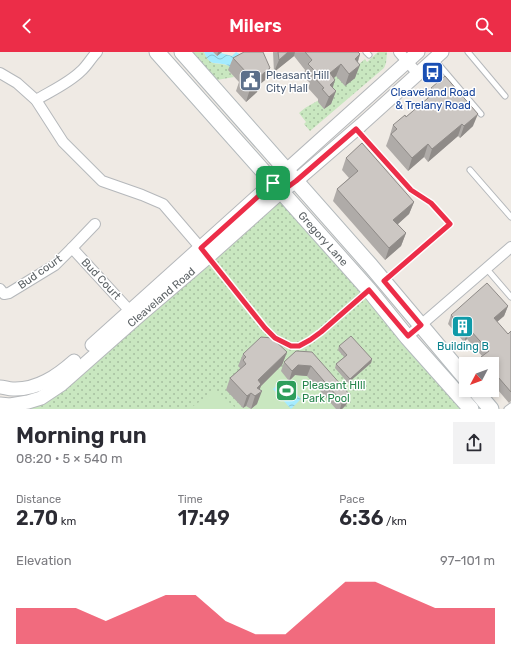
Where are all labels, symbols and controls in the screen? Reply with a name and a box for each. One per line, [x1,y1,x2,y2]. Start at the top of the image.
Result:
icon: back [16,15,38,37]
text: Milers [229,15,282,37]
icon: search [473,15,495,37]
bus stop icon: Cleaveland Road & Trelany Road [420,59,446,85]
public building icon: Pleasant Hill City Hall [238,68,264,94]
place label: Pleasant Hill City Hall [266,69,329,95]
place label: Cleaveland Road & Trelany Road [391,86,475,112]
pin [256,166,290,200]
icon: arrive [262,172,284,194]
street label: Gregory Lane [296,209,351,269]
street label: Bud court [16,252,65,292]
street label: Bud Court [79,256,124,303]
street label: Cleaveland Road [125,265,198,330]
building icon: Building B [450,313,476,339]
place label: Building B [437,340,489,353]
north arrow [459,357,499,397]
map controls [459,357,499,397]
sports icon: Pleasant HIll Park Pool [273,378,299,404]
place label: Pleasant HIll Park Pool [302,379,365,405]
text: Morning run [16,422,147,449]
button: share [453,422,495,464]
text: 08:20 · 5 × 540 m [16,451,123,466]
text: Distance [16,493,61,506]
text: Time [178,493,203,506]
text: Pace [339,493,365,506]
text: 2.70 [16,506,58,530]
text: 17:49 [178,506,230,530]
text: 6:36 [339,506,383,530]
text: km [58,515,76,528]
text: /km [383,515,407,528]
text: Elevation [16,553,72,568]
text: 97–101 m [440,553,495,568]

